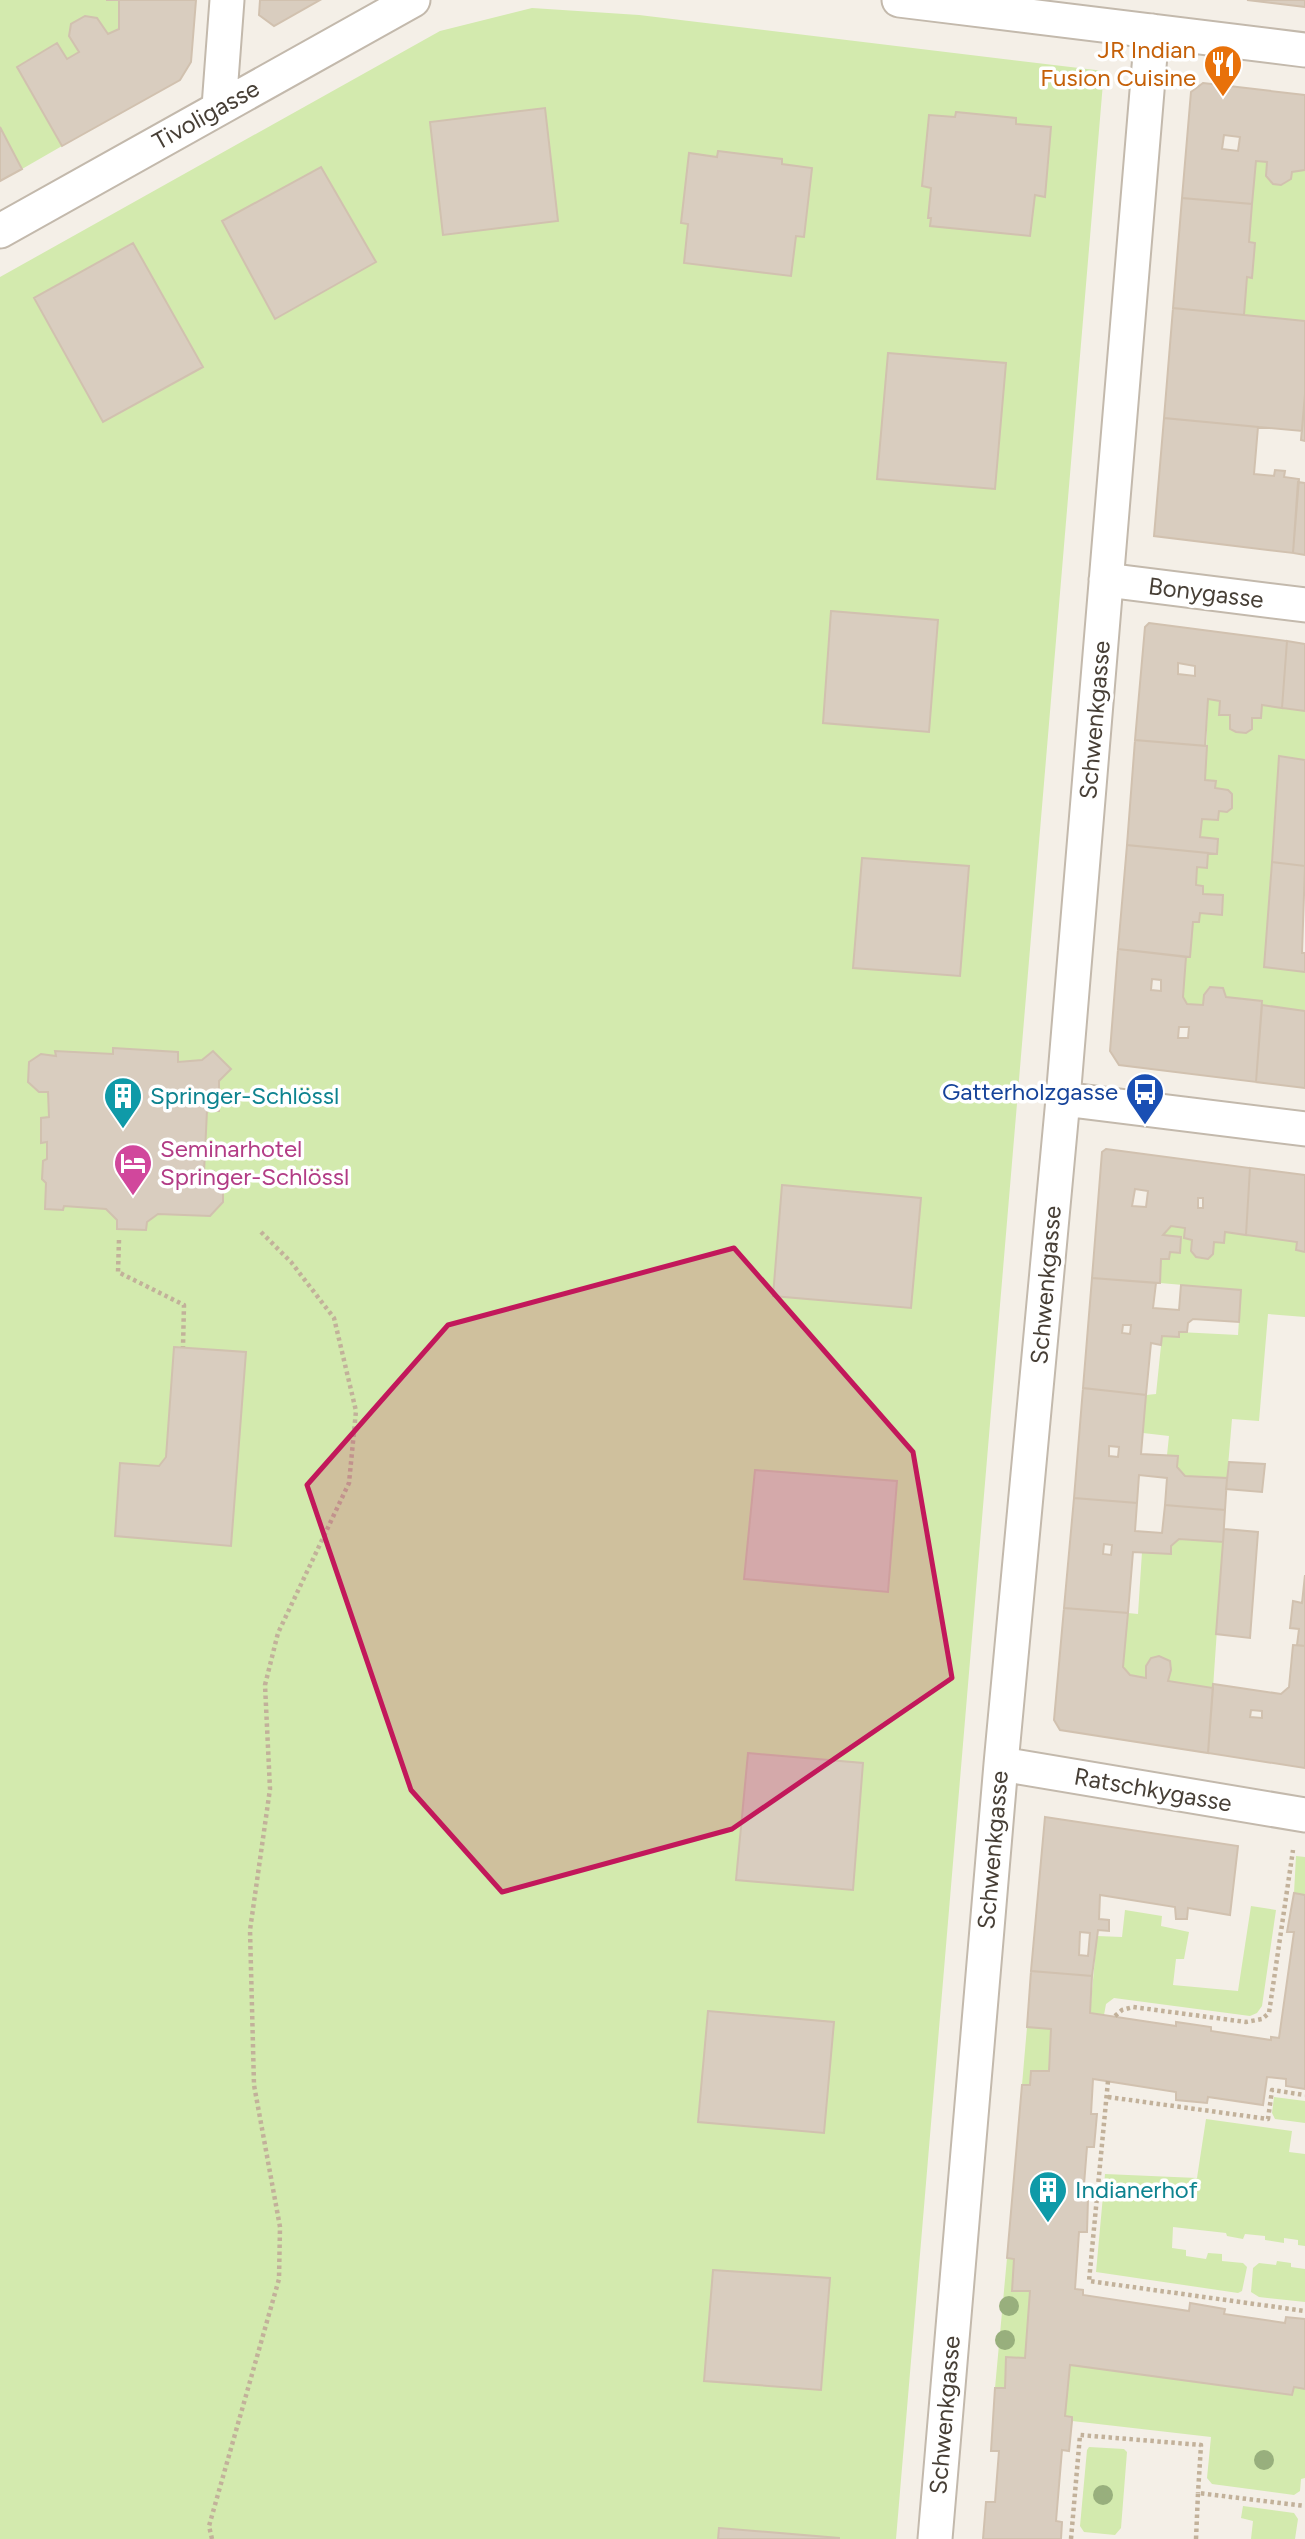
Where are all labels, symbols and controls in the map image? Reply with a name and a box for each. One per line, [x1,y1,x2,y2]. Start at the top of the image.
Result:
place label: JR Indian Fusion Cuisine [1040,35,1196,92]
restaurant icon: JR Indian Fusion Cuisine [1202,43,1244,98]
street label: Tivoligasse [147,73,264,156]
street label: Bonygasse [1147,571,1265,614]
street label: Schwenkgasse [1073,639,1116,800]
bus stop icon: Gatterholzgasse [1124,1071,1166,1126]
building icon: Springer-Schlössl [102,1075,144,1130]
place label: Gatterholzgasse [942,1077,1118,1106]
place label: Springer-Schlössl [150,1081,339,1110]
place label: Seminarhotel Springer-Schlössl [160,1134,349,1191]
hotel icon: Seminarhotel Springer-Schlössl [112,1142,154,1197]
street label: Schwenkgasse [1024,1204,1067,1365]
street label: Ratschkygasse [1072,1761,1234,1818]
street label: Schwenkgasse [971,1769,1014,1930]
building icon: Indianerhof [1027,2169,1069,2224]
place label: Indianerhof [1075,2175,1198,2204]
street label: Schwenkgasse [923,2334,966,2495]

